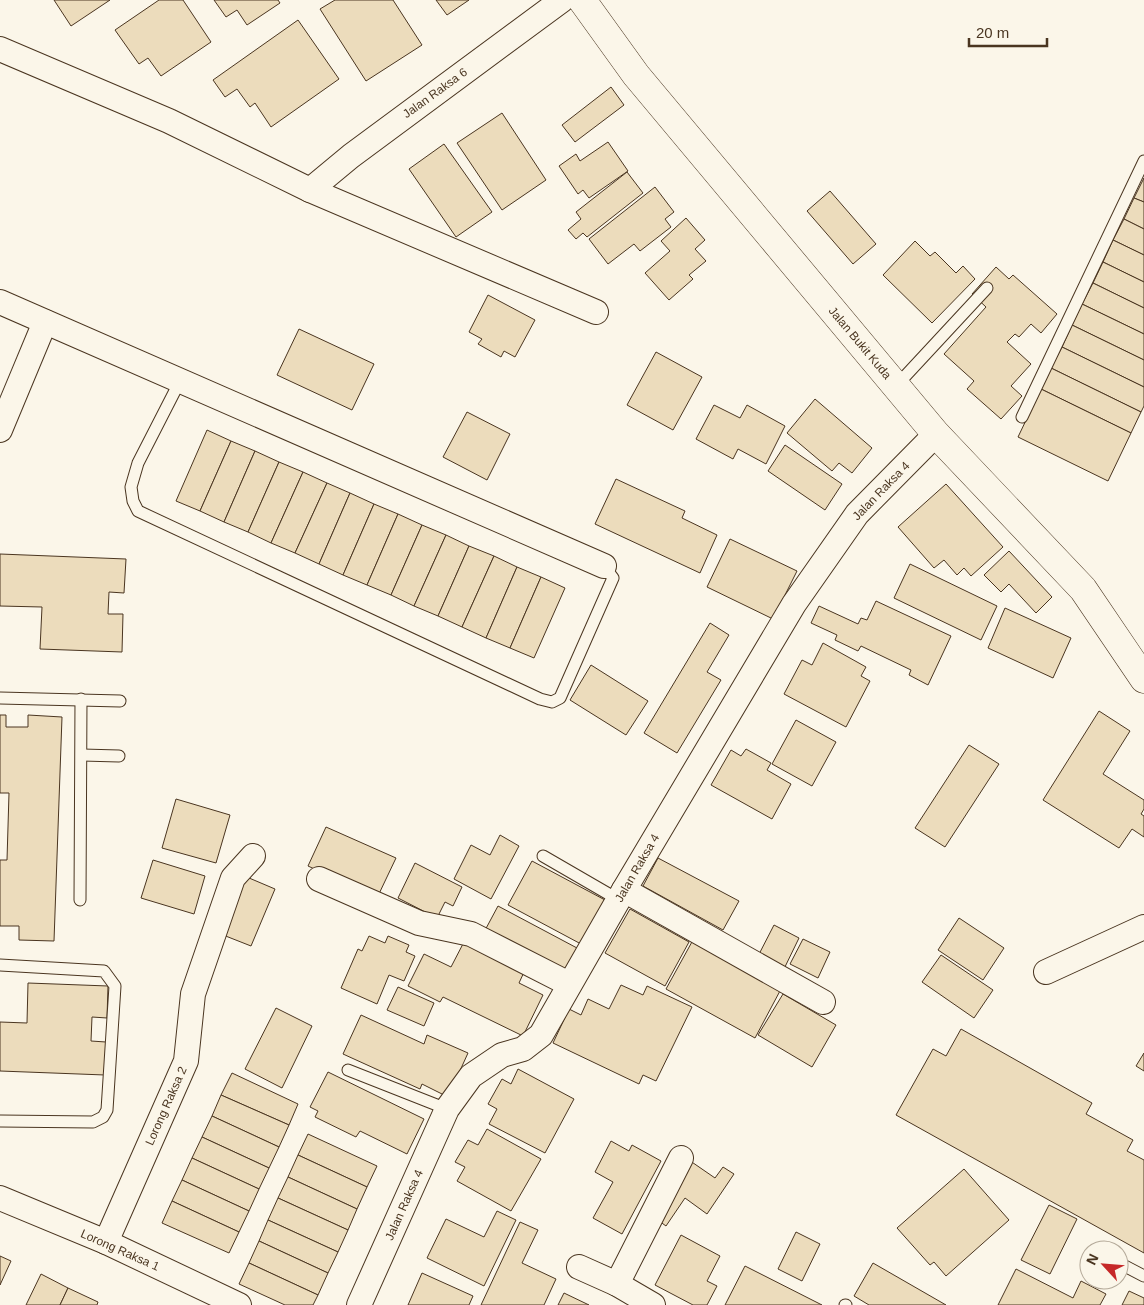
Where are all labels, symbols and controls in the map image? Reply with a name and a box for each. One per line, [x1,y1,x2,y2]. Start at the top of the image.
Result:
scale bar [969,15,1046,47]
text: 20 m [976,24,1009,41]
street label: Jalan Raksa 6 [400,65,470,121]
street label: Jalan Bukit Kuda [826,304,895,382]
street label: Jalan Raksa 4 [850,459,913,523]
street label: Jalan Raksa 4 [612,831,662,904]
street label: Lorong Raksa 2 [142,1064,190,1148]
street label: Jalan Raksa 4 [382,1167,426,1243]
street label: Lorong Raksa 1 [78,1226,162,1274]
north arrow [1079,1240,1129,1290]
text: N [1083,1251,1102,1267]

